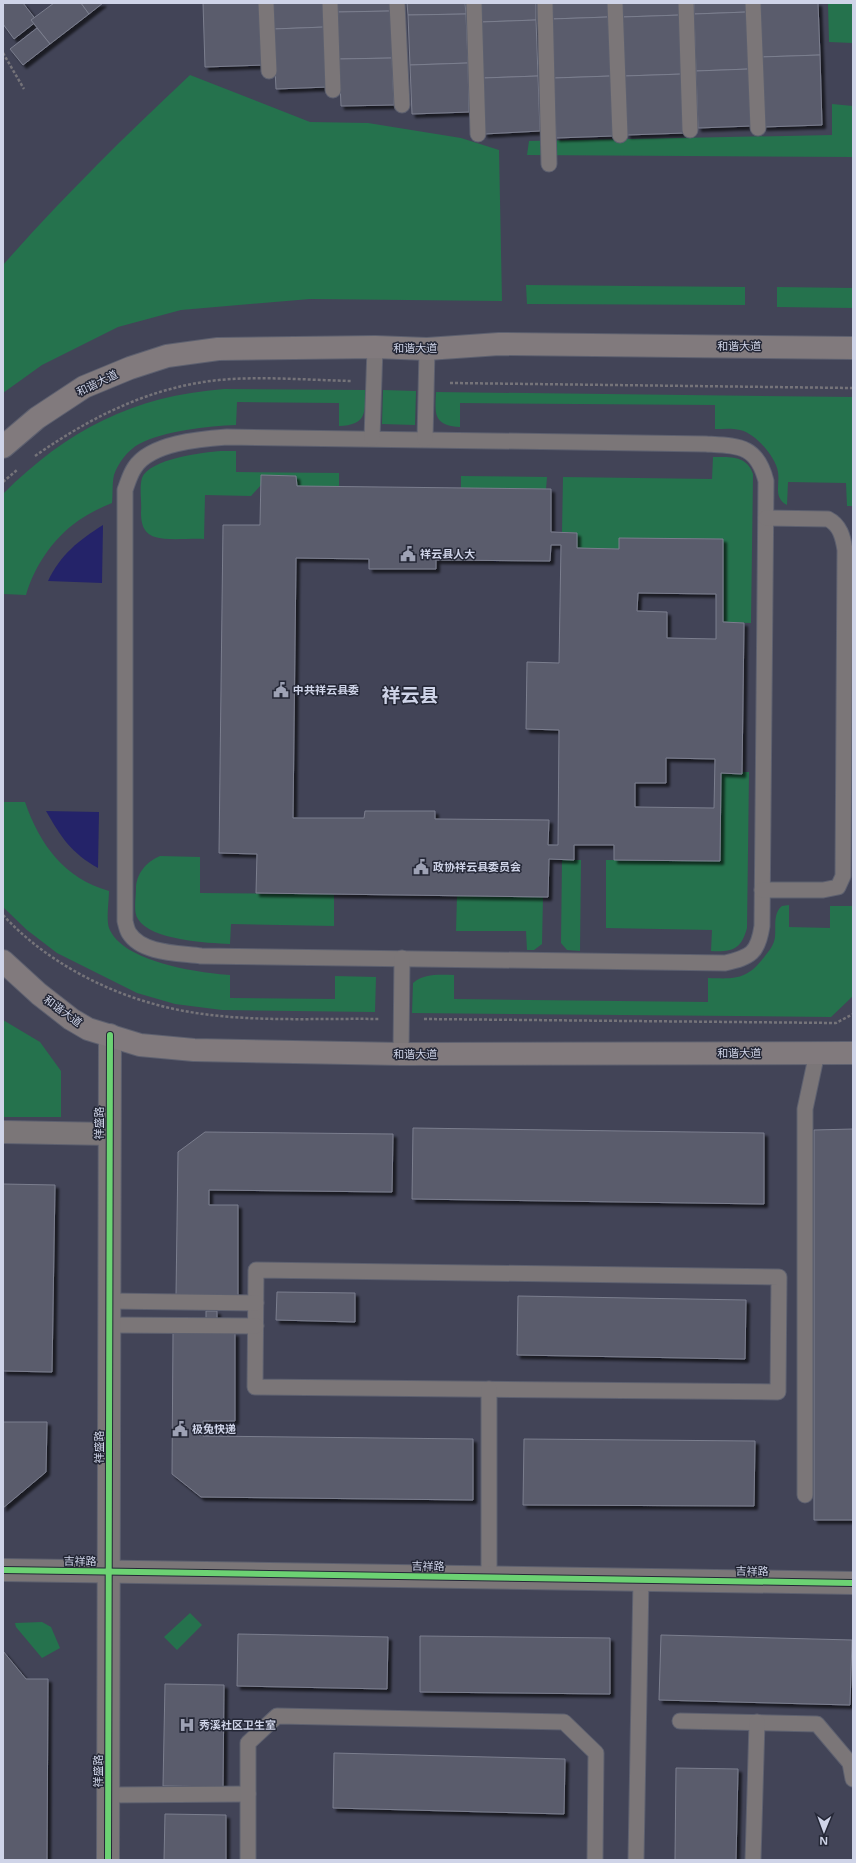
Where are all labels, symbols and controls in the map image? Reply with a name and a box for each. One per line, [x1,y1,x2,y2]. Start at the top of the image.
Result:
street label: 和谐大道 [717,338,761,353]
street label: 和谐大道 [393,340,437,355]
street label: 和谐大道 [74,366,120,399]
public building icon: 祥云县人大 [399,545,417,563]
place label: 祥云县人大 [420,546,475,561]
public building icon: 中共祥云县委 [272,681,290,699]
place label: 中共祥云县委 [293,682,359,697]
district label: 祥云县 [381,682,439,708]
public building icon: 政协祥云县委员会 [412,858,430,876]
place label: 政协祥云县委员会 [433,859,521,874]
street label: 和谐大道 [41,992,86,1030]
street label: 和谐大道 [717,1045,761,1060]
street label: 和谐大道 [393,1046,437,1061]
street label: 祥盛路 [91,1107,106,1140]
public building icon: 极兔快递 [171,1420,189,1438]
place label: 极兔快递 [192,1421,236,1436]
street label: 祥盛路 [91,1431,106,1464]
street label: 吉祥路 [63,1553,97,1568]
street label: 吉祥路 [411,1558,445,1573]
street label: 吉祥路 [735,1563,769,1578]
hospital icon: 秀溪社区卫生室 [178,1716,196,1734]
place label: 秀溪社区卫生室 [199,1717,276,1732]
street label: 祥盛路 [90,1755,105,1788]
north arrow [804,1811,844,1851]
text: N [819,1834,828,1849]

